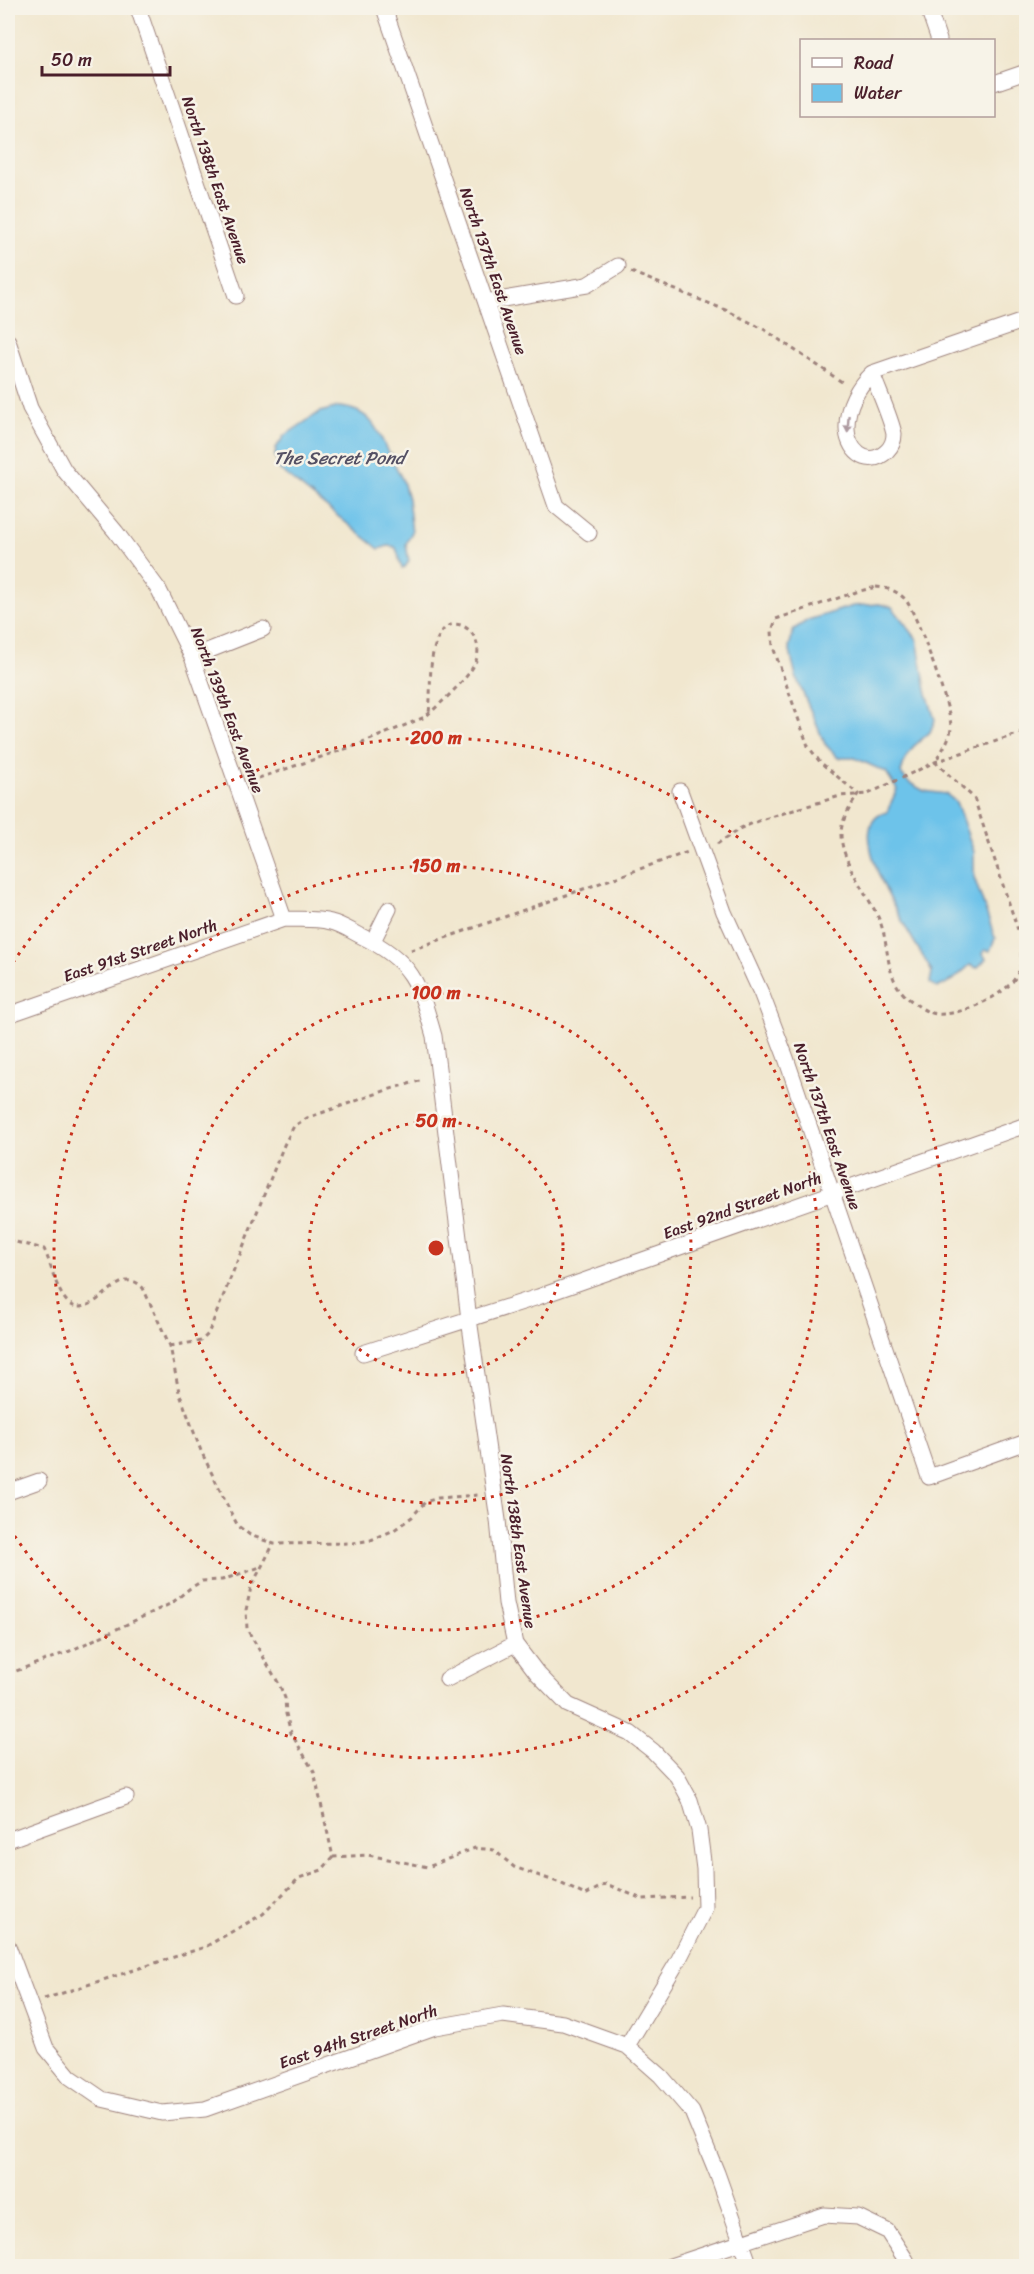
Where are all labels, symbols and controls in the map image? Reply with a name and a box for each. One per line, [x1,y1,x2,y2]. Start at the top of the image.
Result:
scale bar [42,39,170,77]
legend [800,39,995,117]
text: 50 m [51,44,92,76]
text: Road [854,47,894,79]
text: Water [854,77,903,109]
street label: North 138th East Avenue [173,92,258,268]
street label: North 137th East Avenue [451,183,536,359]
one-way arrow [844,415,853,434]
water label: The Secret Pond [274,442,409,474]
street label: North 139th East Avenue [182,623,273,798]
text: 200 m [409,722,462,754]
text: 150 m [412,850,460,882]
street label: East 91st Street North [59,910,221,990]
text: 100 m [412,977,461,1009]
street label: North 137th East Avenue [785,1038,870,1214]
text: 50 m [416,1105,457,1137]
street label: East 92nd Street North [659,1163,826,1248]
centre of rings [426,1238,446,1258]
street label: North 138th East Avenue [492,1452,545,1630]
street label: East 94th Street North [275,1996,441,2077]

